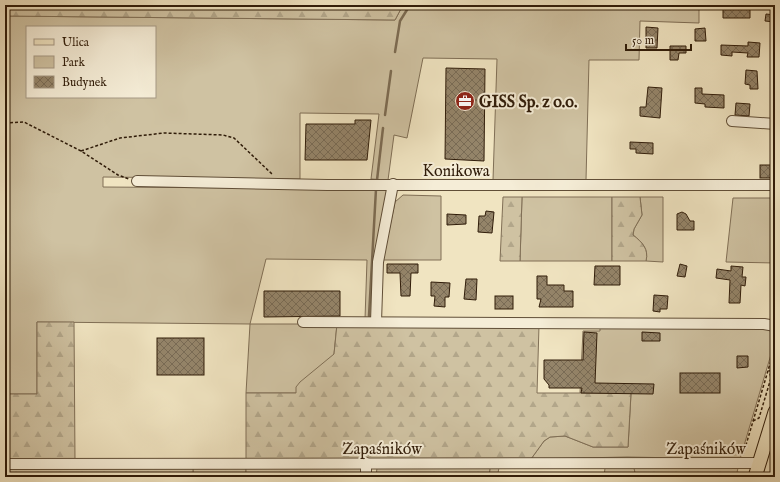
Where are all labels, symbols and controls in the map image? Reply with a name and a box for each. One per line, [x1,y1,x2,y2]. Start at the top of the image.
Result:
legend [26,26,156,98]
scale bar [626,26,691,52]
text: 50 m [632,33,654,48]
text: Ulica [62,35,90,50]
text: Park [62,55,85,70]
text: Budynek [62,75,107,90]
office icon: GISS Sp. z o.o. [454,90,476,112]
place label: GISS Sp. z o.o. [479,93,577,113]
street label: Konikowa [422,162,490,182]
street label: Zapaśników [342,440,422,460]
street label: Zapaśników [666,440,746,460]

